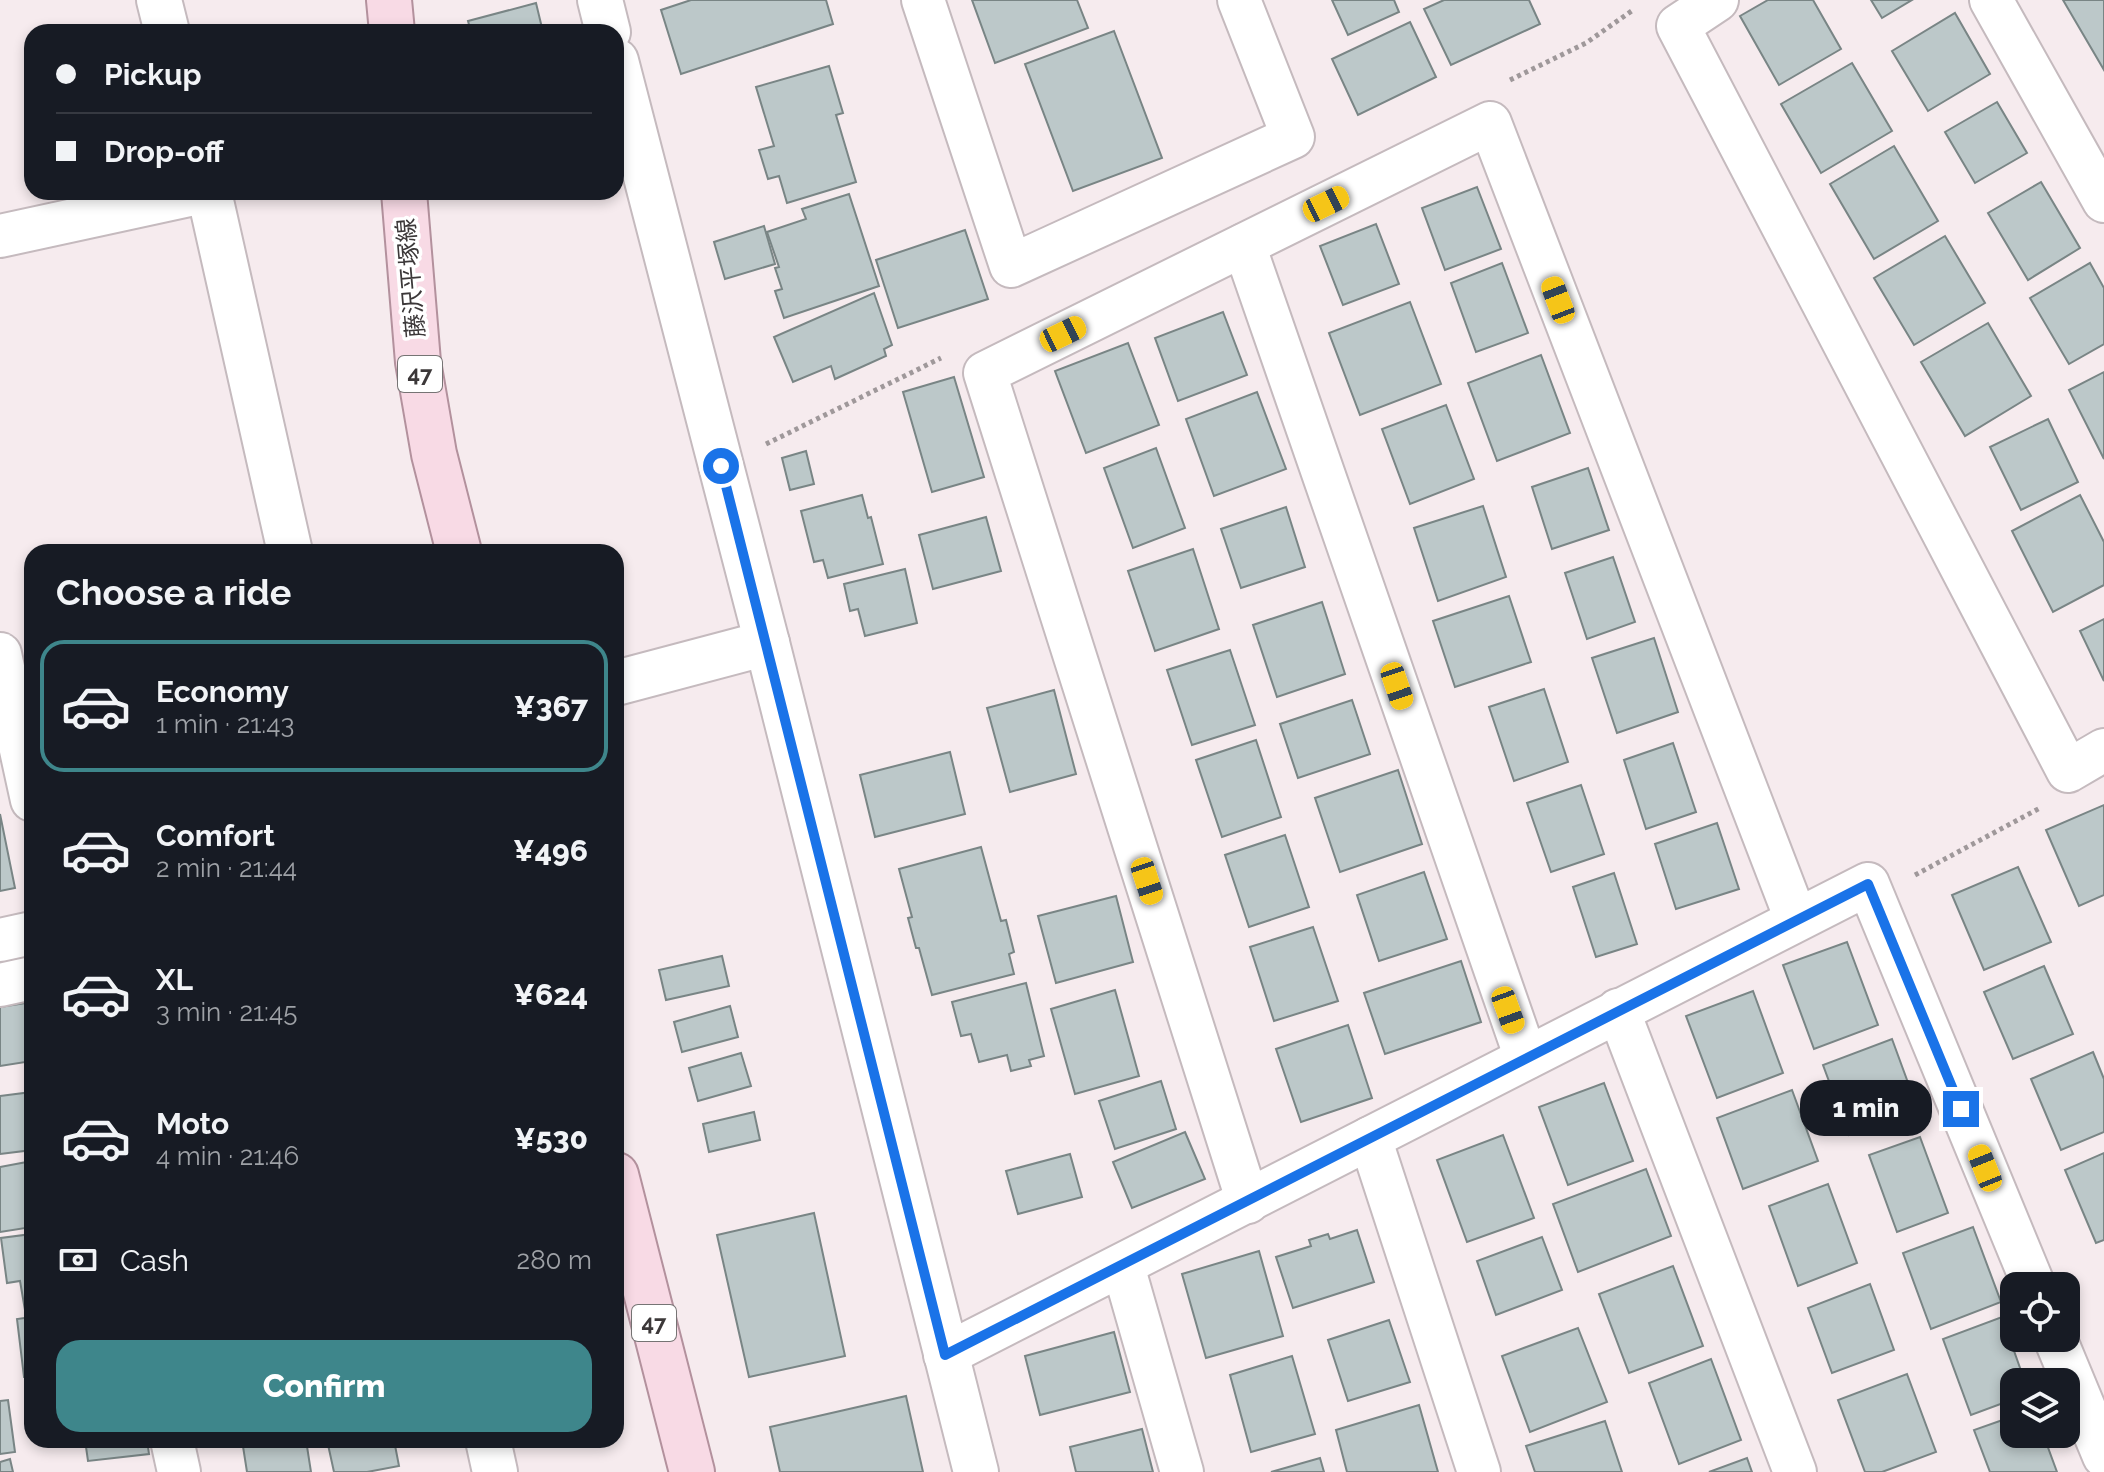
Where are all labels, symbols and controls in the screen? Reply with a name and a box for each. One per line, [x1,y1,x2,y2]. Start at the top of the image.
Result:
text: Pickup [104,57,202,92]
text: Drop-off [104,134,224,169]
car [1299,183,1353,225]
street label: 藤沢平塚線 [391,217,430,339]
car [1538,273,1578,327]
car [1036,313,1090,355]
road number: 47 [398,356,442,392]
route start [703,448,739,484]
text: Choose a ride [56,571,291,613]
car [1378,659,1416,713]
icon: car [60,670,132,742]
text: Economy [156,674,289,709]
text: ¥367 [514,689,588,724]
text: 1 min · 21:43 [156,709,294,739]
icon: car [60,814,132,886]
text: Comfort [156,818,275,853]
text: ¥496 [513,833,588,868]
text: 2 min · 21:44 [156,853,297,883]
car [1128,854,1166,908]
icon: car [60,958,132,1030]
text: XL [156,962,193,997]
text: ¥624 [513,977,588,1012]
car [1489,983,1527,1037]
text: 3 min · 21:45 [156,997,297,1027]
callout: 1 min [1801,1081,1933,1137]
route end [1943,1091,1979,1127]
text: 1 min [1833,1093,1899,1123]
icon: car [60,1102,132,1174]
text: Moto [156,1106,229,1141]
text: ¥530 [514,1121,588,1156]
text: 4 min · 21:46 [156,1141,299,1171]
car [1965,1141,2005,1195]
icon: cash [56,1238,100,1282]
text: Cash [120,1243,189,1278]
text: 280 m [517,1245,592,1275]
map controls [2000,1272,2080,1448]
button: locate [2000,1272,2080,1352]
road number: 47 [632,1305,676,1341]
button: Confirm [56,1340,592,1432]
button: layers [2000,1368,2080,1448]

